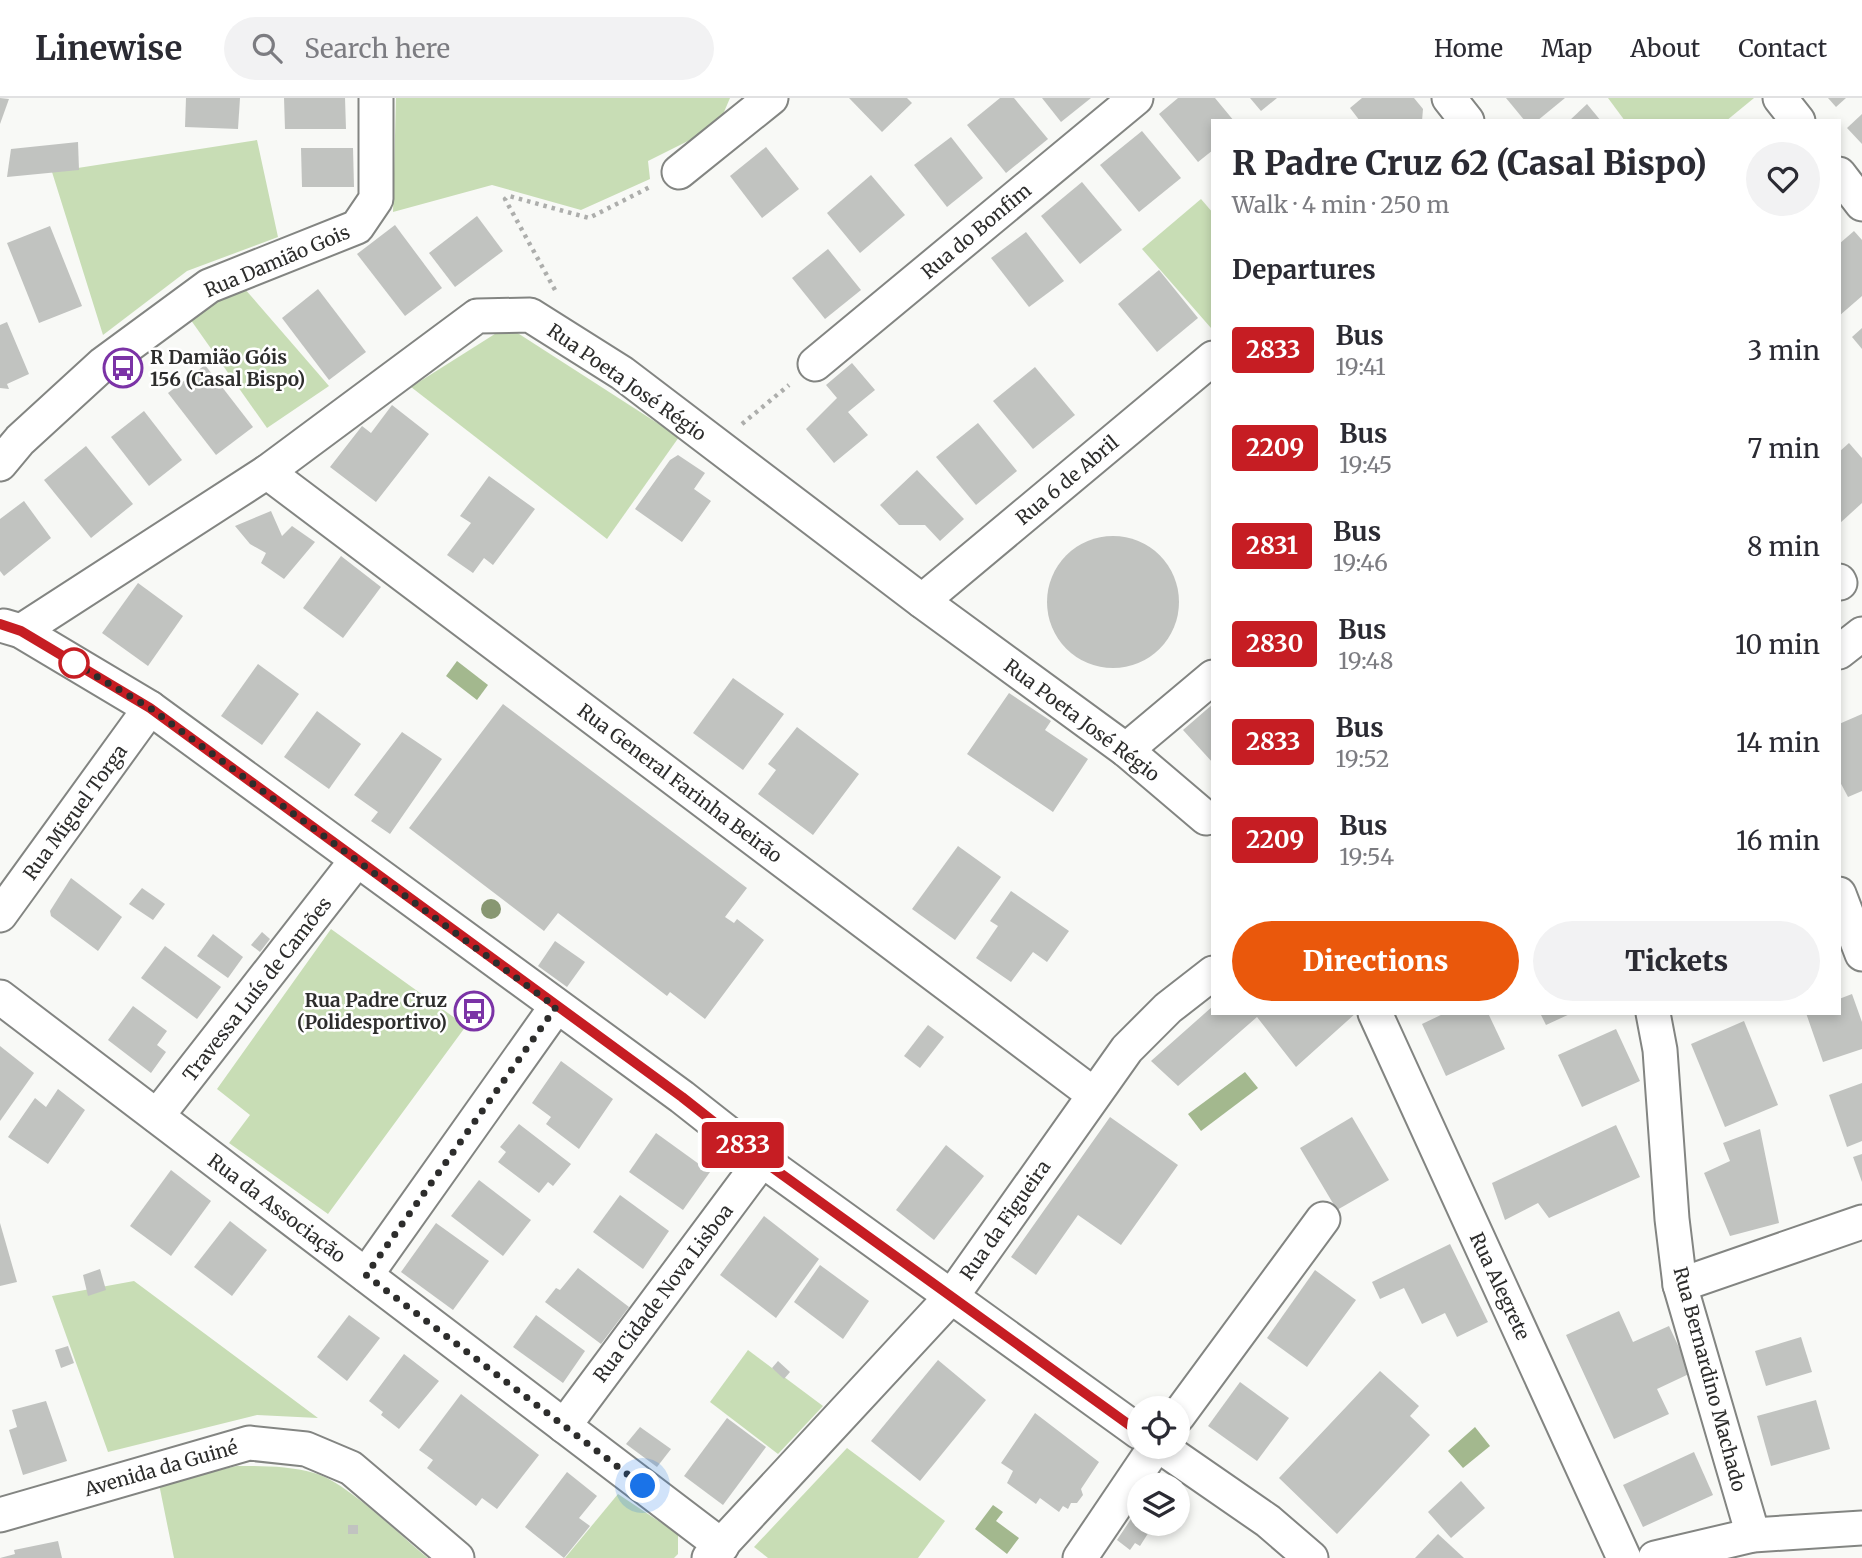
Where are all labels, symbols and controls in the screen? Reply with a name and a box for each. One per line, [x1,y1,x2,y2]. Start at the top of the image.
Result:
search box [224,17,714,80]
text: Linewise [35,28,182,69]
icon: search [248,29,286,67]
text: Search here [304,32,450,65]
text: Home [1434,33,1503,64]
text: Map [1541,33,1592,64]
text: About [1630,33,1700,64]
text: Contact [1738,33,1827,64]
button: heart [1746,142,1820,216]
text: R Padre Cruz 62 (Casal Bispo) [1232,143,1707,184]
street label: Rua do Bonfim [916,178,1036,284]
text: Walk · 4 min · 250 m [1232,190,1449,219]
street label: Rua Damião Gois [201,220,353,302]
text: Departures [1232,253,1376,286]
street label: Rua Poeta José Régio [543,318,711,446]
text: Bus [1335,319,1384,352]
text: 2833 [1246,334,1300,365]
text: 3 min [1748,334,1820,367]
place label: R Damião Góis 156 (Casal Bispo) [150,345,305,391]
bus stop icon: R Damião Góis 156 (Casal Bispo) [102,347,144,389]
text: 19:41 [1335,352,1386,381]
text: Bus [1339,417,1387,450]
street label: Rua 6 de Abril [1011,430,1123,530]
text: 2209 [1246,432,1304,463]
text: 7 min [1748,432,1820,465]
text: 19:45 [1339,450,1392,479]
text: Bus [1333,515,1381,548]
text: 2831 [1246,530,1298,561]
text: 8 min [1747,530,1820,563]
text: 19:46 [1333,548,1388,577]
text: Bus [1338,613,1387,646]
text: 2830 [1246,628,1303,659]
text: 10 min [1735,628,1820,661]
text: 19:48 [1338,646,1393,675]
unlabelled marker [59,648,89,678]
street label: Rua Poeta José Régio [999,654,1165,786]
street label: Rua General Farinha Beirão [573,698,787,868]
text: Bus [1335,711,1384,744]
text: 2833 [1246,726,1300,757]
text: 14 min [1736,726,1820,759]
street label: Rua Miguel Torga [18,740,132,884]
text: 19:52 [1335,744,1389,773]
text: Bus [1339,809,1387,842]
text: 2209 [1246,824,1304,855]
text: 16 min [1736,824,1820,857]
text: 19:54 [1339,842,1394,871]
street label: Travessa Luís de Camões [177,892,337,1086]
button: Directions [1232,921,1519,1001]
button: Tickets [1533,921,1820,1001]
place label: Rua Padre Cruz (Polidesportivo) [297,988,448,1034]
bus stop icon: Rua Padre Cruz (Polidesportivo) [453,990,495,1032]
line badge: 2833 [694,1122,792,1168]
text: 2833 [716,1129,770,1160]
street label: Rua da Associação [203,1148,351,1268]
street label: Rua da Figueira [955,1155,1055,1285]
street label: Rua Cidade Nova Lisboa [588,1199,738,1387]
street label: Rua Alegrete [1465,1228,1535,1344]
street label: Rua Bernardino Machado [1668,1264,1752,1494]
map controls [1127,1396,1190,1536]
button: locate [1127,1396,1190,1459]
street label: Avenida da Guiné [81,1435,240,1502]
your location [625,1468,660,1503]
button: layers [1127,1473,1190,1536]

